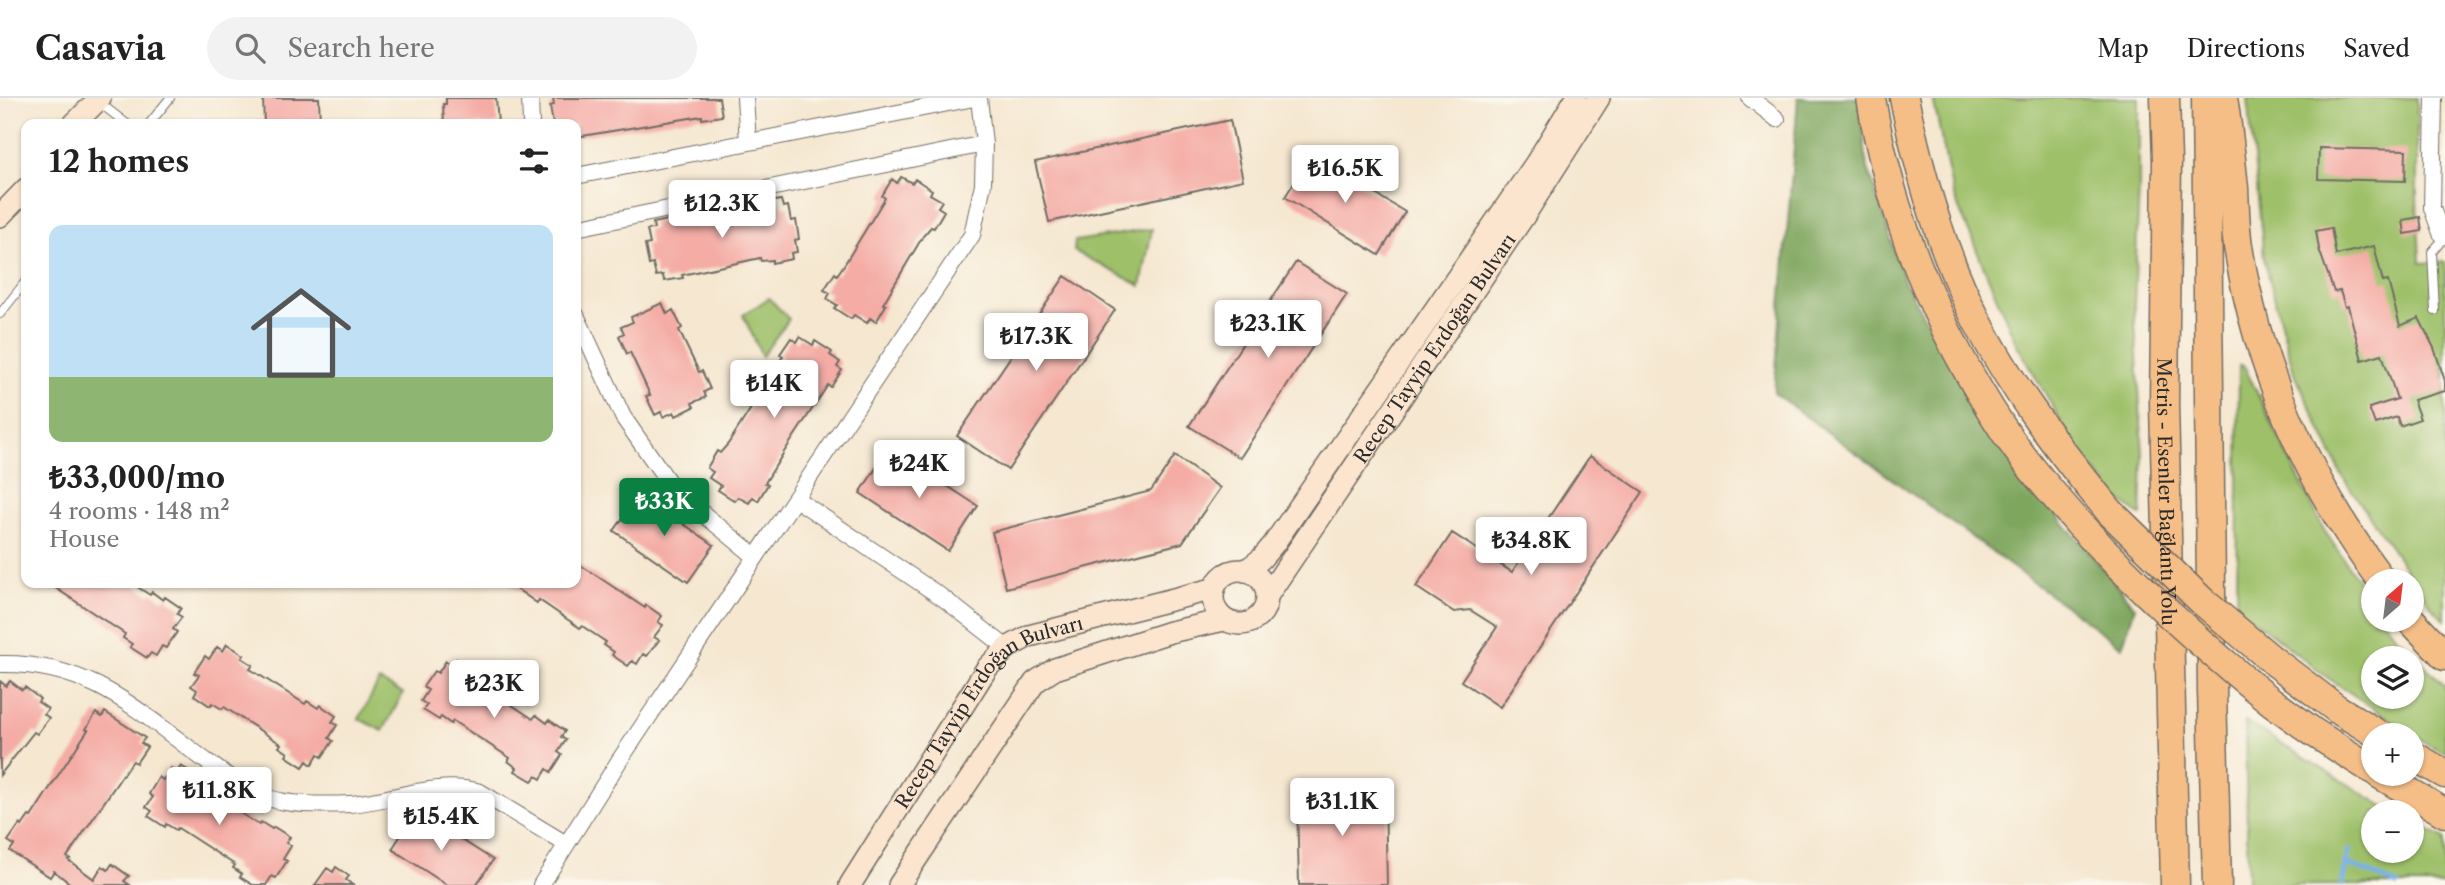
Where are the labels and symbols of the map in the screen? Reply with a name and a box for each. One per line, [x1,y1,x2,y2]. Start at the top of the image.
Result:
pin: ₺16.5K [1288,146,1402,205]
pin: ₺12.3K [665,180,779,240]
street label: Recep Tayyip Erdoğan Bulvarı [1349,229,1521,468]
pin: ₺23.1K [1211,300,1325,360]
pin: ₺17.3K [979,314,1093,373]
street label: Metris - Esenler Bağlantı Yolu [2152,358,2180,626]
pin: ₺14K [733,360,815,420]
pin: ₺24K [878,440,960,500]
pin: ₺33K [623,478,705,538]
pin: ₺34.8K [1474,518,1588,577]
north arrow [2361,569,2424,632]
street label: Recep Tayyip Erdoğan Bulvarı [890,612,1086,813]
pin: ₺23K [453,660,535,720]
pin: ₺11.8K [162,768,276,827]
pin: ₺31.1K [1285,778,1399,838]
pin: ₺15.4K [384,794,498,853]

